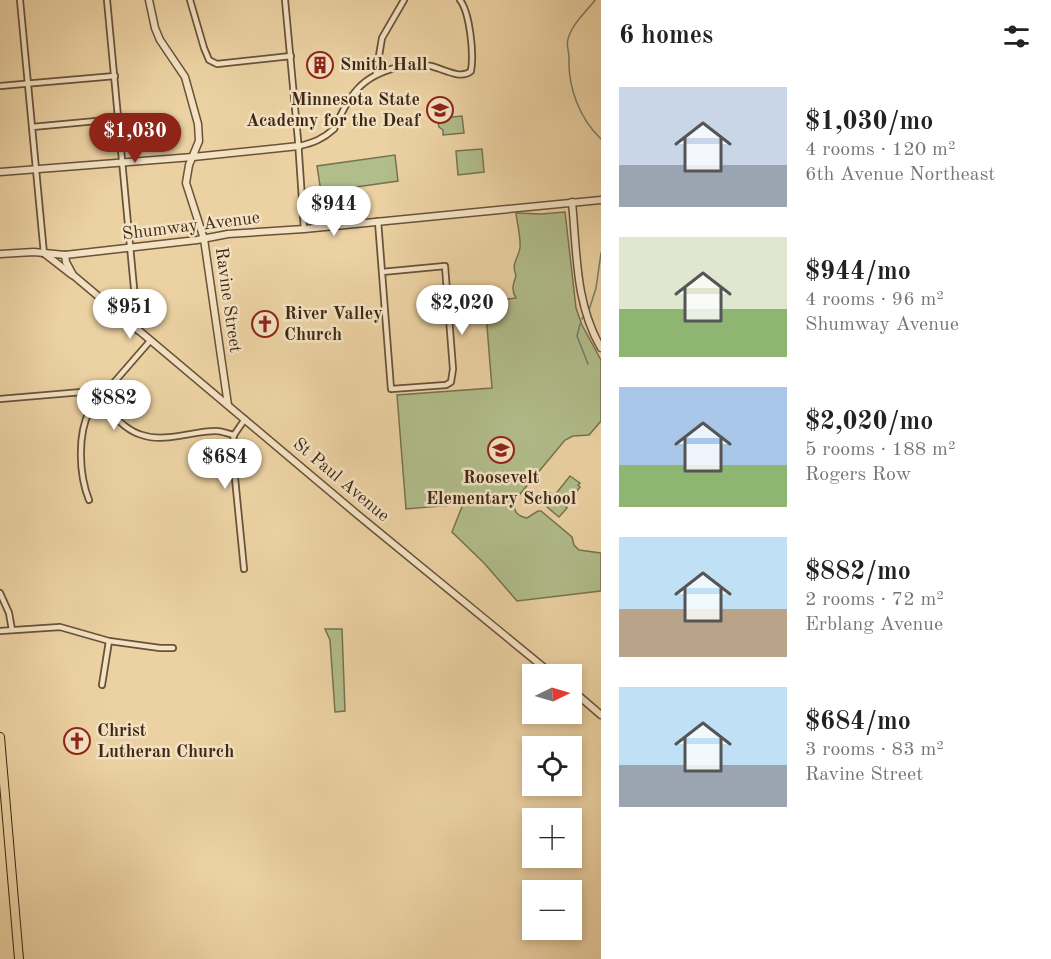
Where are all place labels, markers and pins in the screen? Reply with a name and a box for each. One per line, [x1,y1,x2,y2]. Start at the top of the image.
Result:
building icon: Smith Hall [305,50,335,80]
place label: Smith Hall [340,56,428,74]
place label: Minnesota State Academy for the Deaf [246,91,422,130]
school or university icon: Minnesota State Academy for the Deaf [425,95,455,125]
pin: $1,030 [86,113,184,164]
pin: $944 [298,186,370,237]
pin: $2,020 [413,285,511,336]
pin: $951 [94,289,166,340]
place label: River Valley Church [284,305,383,344]
church icon: River Valley Church [250,309,280,339]
pin: $882 [78,380,150,431]
school or university icon: Roosevelt Elementary School [486,435,516,465]
pin: $684 [189,439,261,490]
place label: Roosevelt Elementary School [426,469,577,508]
place label: Christ Lutheran Church [97,722,234,761]
church icon: Christ Lutheran Church [62,726,92,756]

